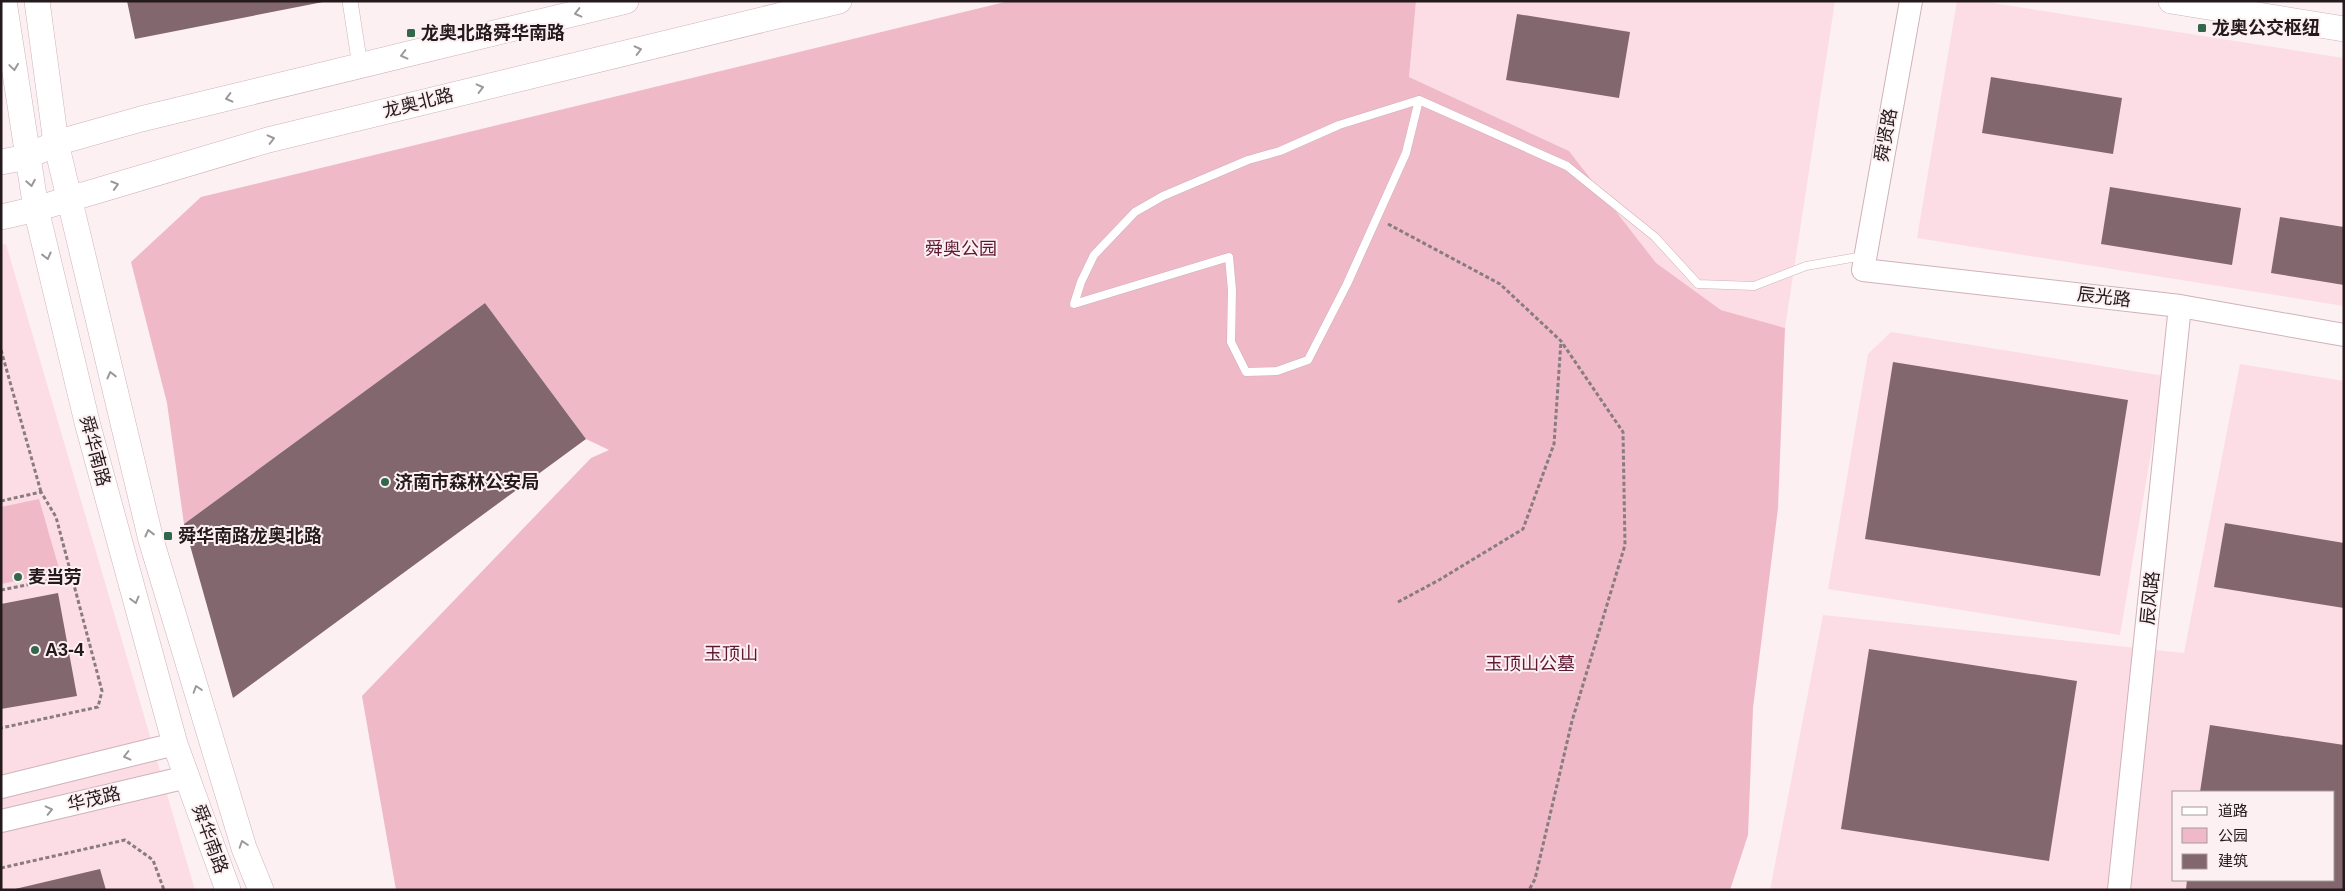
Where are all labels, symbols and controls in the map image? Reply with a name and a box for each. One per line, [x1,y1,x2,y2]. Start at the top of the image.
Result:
one-way arrow [574,7,583,18]
place label: 龙奥公交枢纽 [2212,18,2320,38]
marker: 龙奥公交枢纽 [2196,22,2208,34]
place label: 龙奥北路舜华南路 [421,23,565,43]
marker: 龙奥北路舜华南路 [405,27,417,39]
one-way arrow [634,45,643,56]
one-way arrow [399,49,408,60]
one-way arrow [8,62,18,71]
one-way arrow [476,83,485,94]
street label: 龙奥北路 [381,85,455,121]
one-way arrow [224,92,233,103]
street label: 舜贤路 [1871,107,1901,163]
one-way arrow [267,134,276,145]
one-way arrow [26,178,36,187]
one-way arrow [111,180,119,190]
park label: 舜奥公园 [925,239,997,259]
one-way arrow [41,252,52,261]
street label: 辰光路 [2076,284,2132,310]
one-way arrow [106,371,117,380]
street label: 舜华南路 [76,414,114,488]
place label: 济南市森林公安局 [395,472,539,492]
marker: 济南市森林公安局 [379,476,391,488]
place label: 舜华南路龙奥北路 [178,526,322,546]
one-way arrow [144,529,155,538]
marker: 舜华南路龙奥北路 [162,530,174,542]
place label: 麦当劳 [28,567,82,587]
street label: 辰风路 [2137,570,2163,626]
marker: 麦当劳 [12,571,24,583]
one-way arrow [130,595,140,603]
place label: A3-4 [45,640,84,660]
marker: A3-4 [29,644,41,656]
park label: 玉顶山 [704,644,758,664]
park label: 玉顶山公墓 [1485,654,1575,674]
one-way arrow [193,685,203,693]
one-way arrow [123,750,132,761]
street label: 华茂路 [65,783,123,815]
legend [2172,791,2335,881]
street label: 舜华南路 [188,802,232,876]
text: 道路 [2218,802,2248,819]
one-way arrow [44,805,53,816]
text: 公园 [2218,827,2248,844]
one-way arrow [239,841,249,849]
text: 建筑 [2218,852,2248,869]

